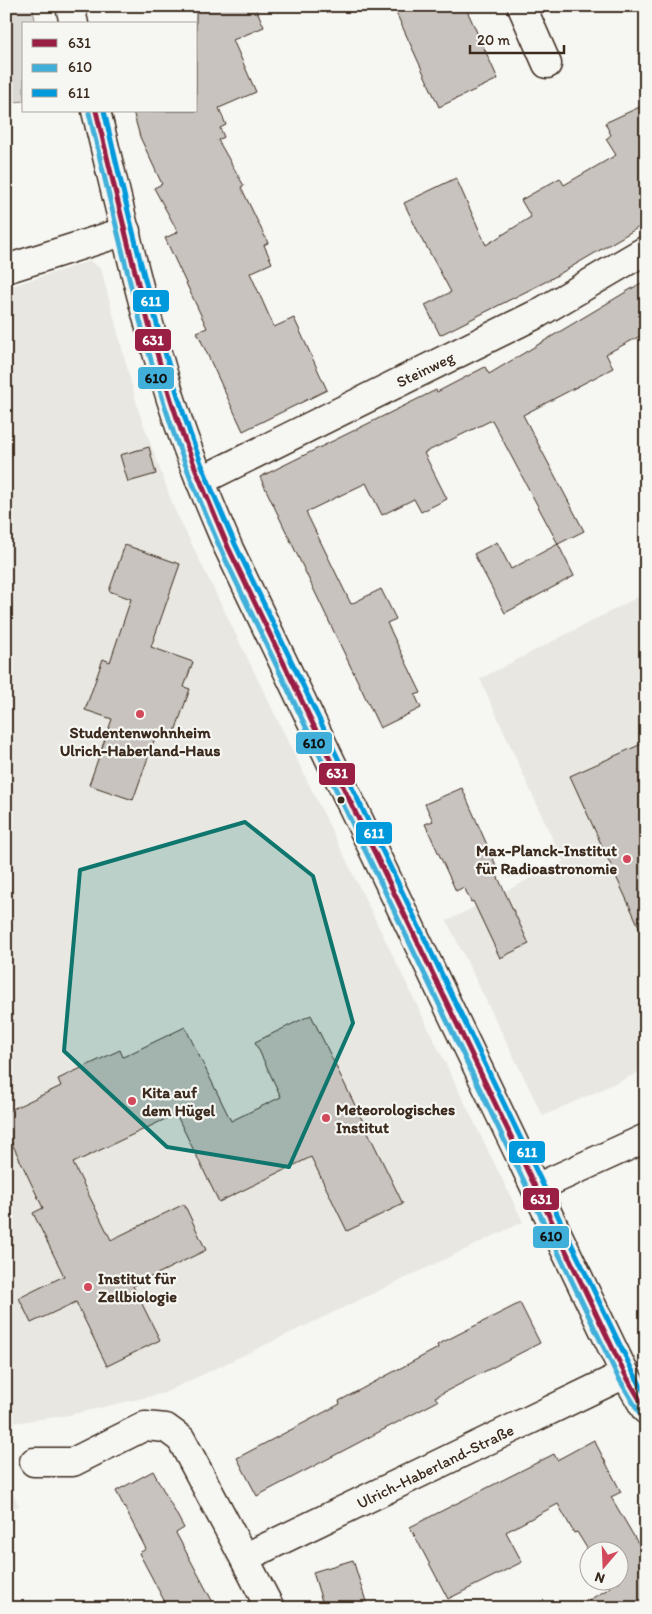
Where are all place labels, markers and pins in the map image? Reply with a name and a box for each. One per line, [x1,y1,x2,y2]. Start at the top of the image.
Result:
marker: Studentenwohnheim Ulrich-Haberland-Haus [134,708,146,720]
place label: Studentenwohnheim Ulrich-Haberland-Haus [60,723,220,760]
unlabelled marker [336,795,346,805]
place label: Max-Planck-Institut für Radioastronomie [476,841,617,878]
marker: Max-Planck-Institut für Radioastronomie [621,853,633,865]
place label: Kita auf dem Hügel [142,1083,216,1121]
marker: Kita auf dem Hügel [126,1095,138,1107]
place label: Meteorologisches Institut [336,1100,455,1137]
marker: Meteorologisches Institut [320,1112,332,1124]
place label: Institut für Zellbiologie [98,1269,177,1307]
marker: Institut für Zellbiologie [82,1281,94,1293]

